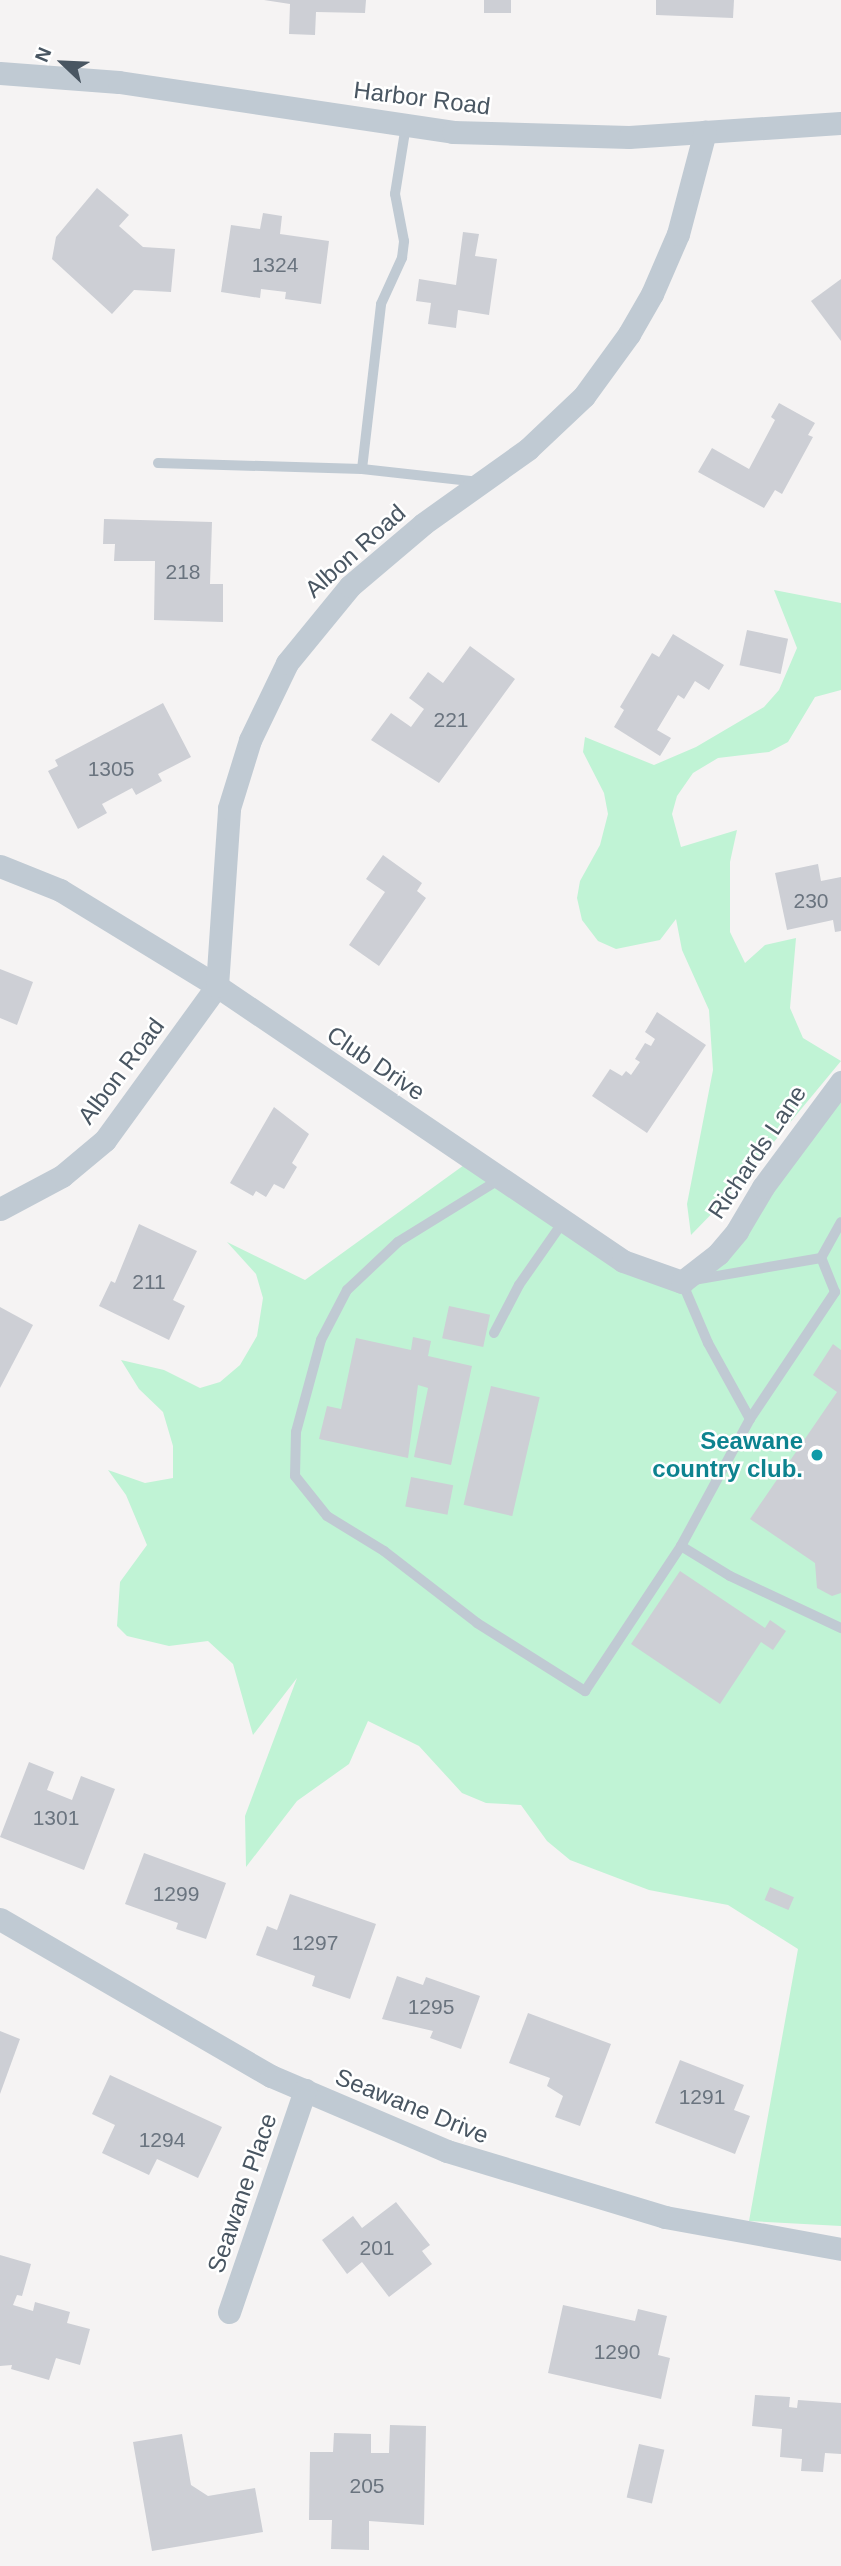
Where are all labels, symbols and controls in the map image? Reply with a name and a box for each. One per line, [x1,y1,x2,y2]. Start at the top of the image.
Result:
north arrow [28,28,98,98]
text: N [31,44,56,65]
street label: Harbor Road [352,75,492,121]
house number: 1324 [252,252,298,278]
street label: Albon Road [299,498,411,604]
house number: 218 [165,559,201,585]
house number: 221 [433,707,469,733]
house number: 1305 [88,756,134,782]
house number: 230 [793,888,829,914]
street label: Albon Road [72,1012,170,1130]
street label: Club Drive [322,1020,430,1106]
street label: Richards Lane [702,1080,812,1224]
house number: 211 [132,1269,166,1295]
place label: Seawane country club. [652,1427,803,1483]
marker: Seawane country club. [809,1447,825,1463]
house number: 1301 [33,1805,79,1831]
house number: 1299 [153,1881,199,1907]
house number: 1297 [292,1930,338,1956]
house number: 1295 [408,1994,454,2020]
street label: Seawane Drive [331,2062,493,2150]
house number: 1291 [679,2084,725,2110]
street label: Seawane Place [201,2109,283,2277]
house number: 1294 [139,2127,185,2153]
house number: 201 [359,2235,395,2261]
house number: 1290 [594,2339,640,2365]
house number: 205 [349,2473,385,2499]

